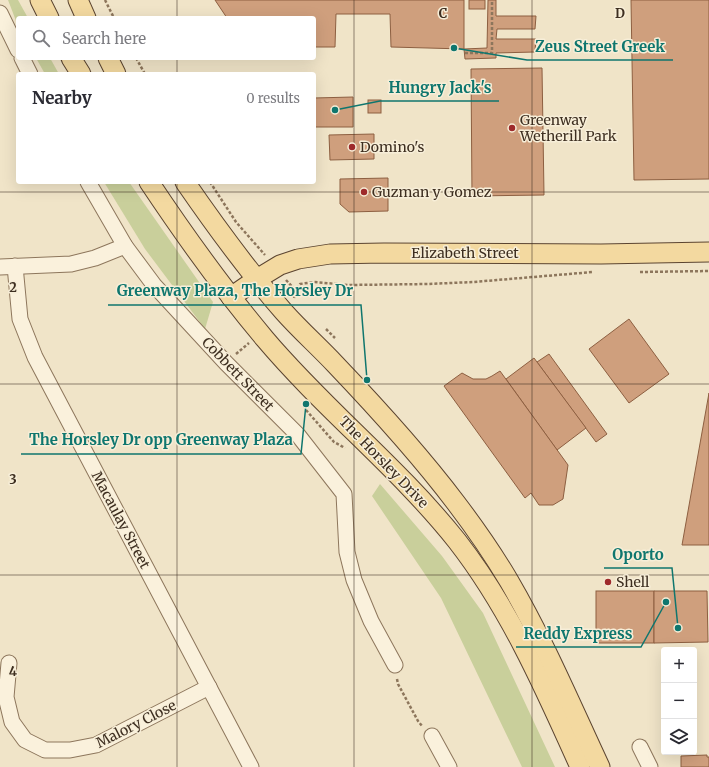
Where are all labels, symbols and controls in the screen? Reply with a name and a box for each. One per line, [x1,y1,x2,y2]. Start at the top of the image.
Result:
text: C [439,5,448,22]
text: D [615,5,625,22]
search box [16,16,316,60]
icon: search [30,27,52,49]
text: Search here [62,29,146,48]
callout: Zeus Street Greek [527,33,673,60]
text: Zeus Street Greek [535,37,665,56]
callout: Hungry Jack's [380,74,499,101]
text: Hungry Jack's [388,78,492,97]
text: Nearby [32,87,92,109]
text: 0 results [246,90,300,107]
place label: Greenway Wetherill Park [519,111,617,145]
marker: Greenway Wetherill Park [507,123,517,133]
place label: Domino's [360,138,425,156]
marker: Domino's [347,142,357,152]
place label: Guzman y Gomez [372,183,492,201]
marker: Guzman y Gomez [359,187,369,197]
street label: Elizabeth Street [411,244,519,262]
callout: Greenway Plaza, The Horsley Dr [108,278,361,305]
text: 2 [9,279,17,296]
text: Greenway Plaza, The Horsley Dr [117,281,353,301]
street label: Cobbett Street [198,333,278,415]
street label: The Horsley Drive [335,412,433,512]
callout: The Horsley Dr opp Greenway Plaza [21,427,301,454]
text: The Horsley Dr opp Greenway Plaza [29,430,294,449]
street label: Macaulay Street [88,468,154,572]
text: 3 [9,471,17,488]
callout: Oporto [604,541,672,568]
text: Oporto [612,545,664,564]
place label: Shell [616,573,650,591]
marker: Shell [603,577,613,587]
callout: Reddy Express [516,620,641,647]
text: Reddy Express [524,624,633,643]
map controls [661,647,697,755]
button: + [661,647,697,683]
text: 4 [9,663,18,680]
button: − [661,683,697,719]
street label: Malory Close [93,696,179,752]
button: layers [661,719,697,755]

